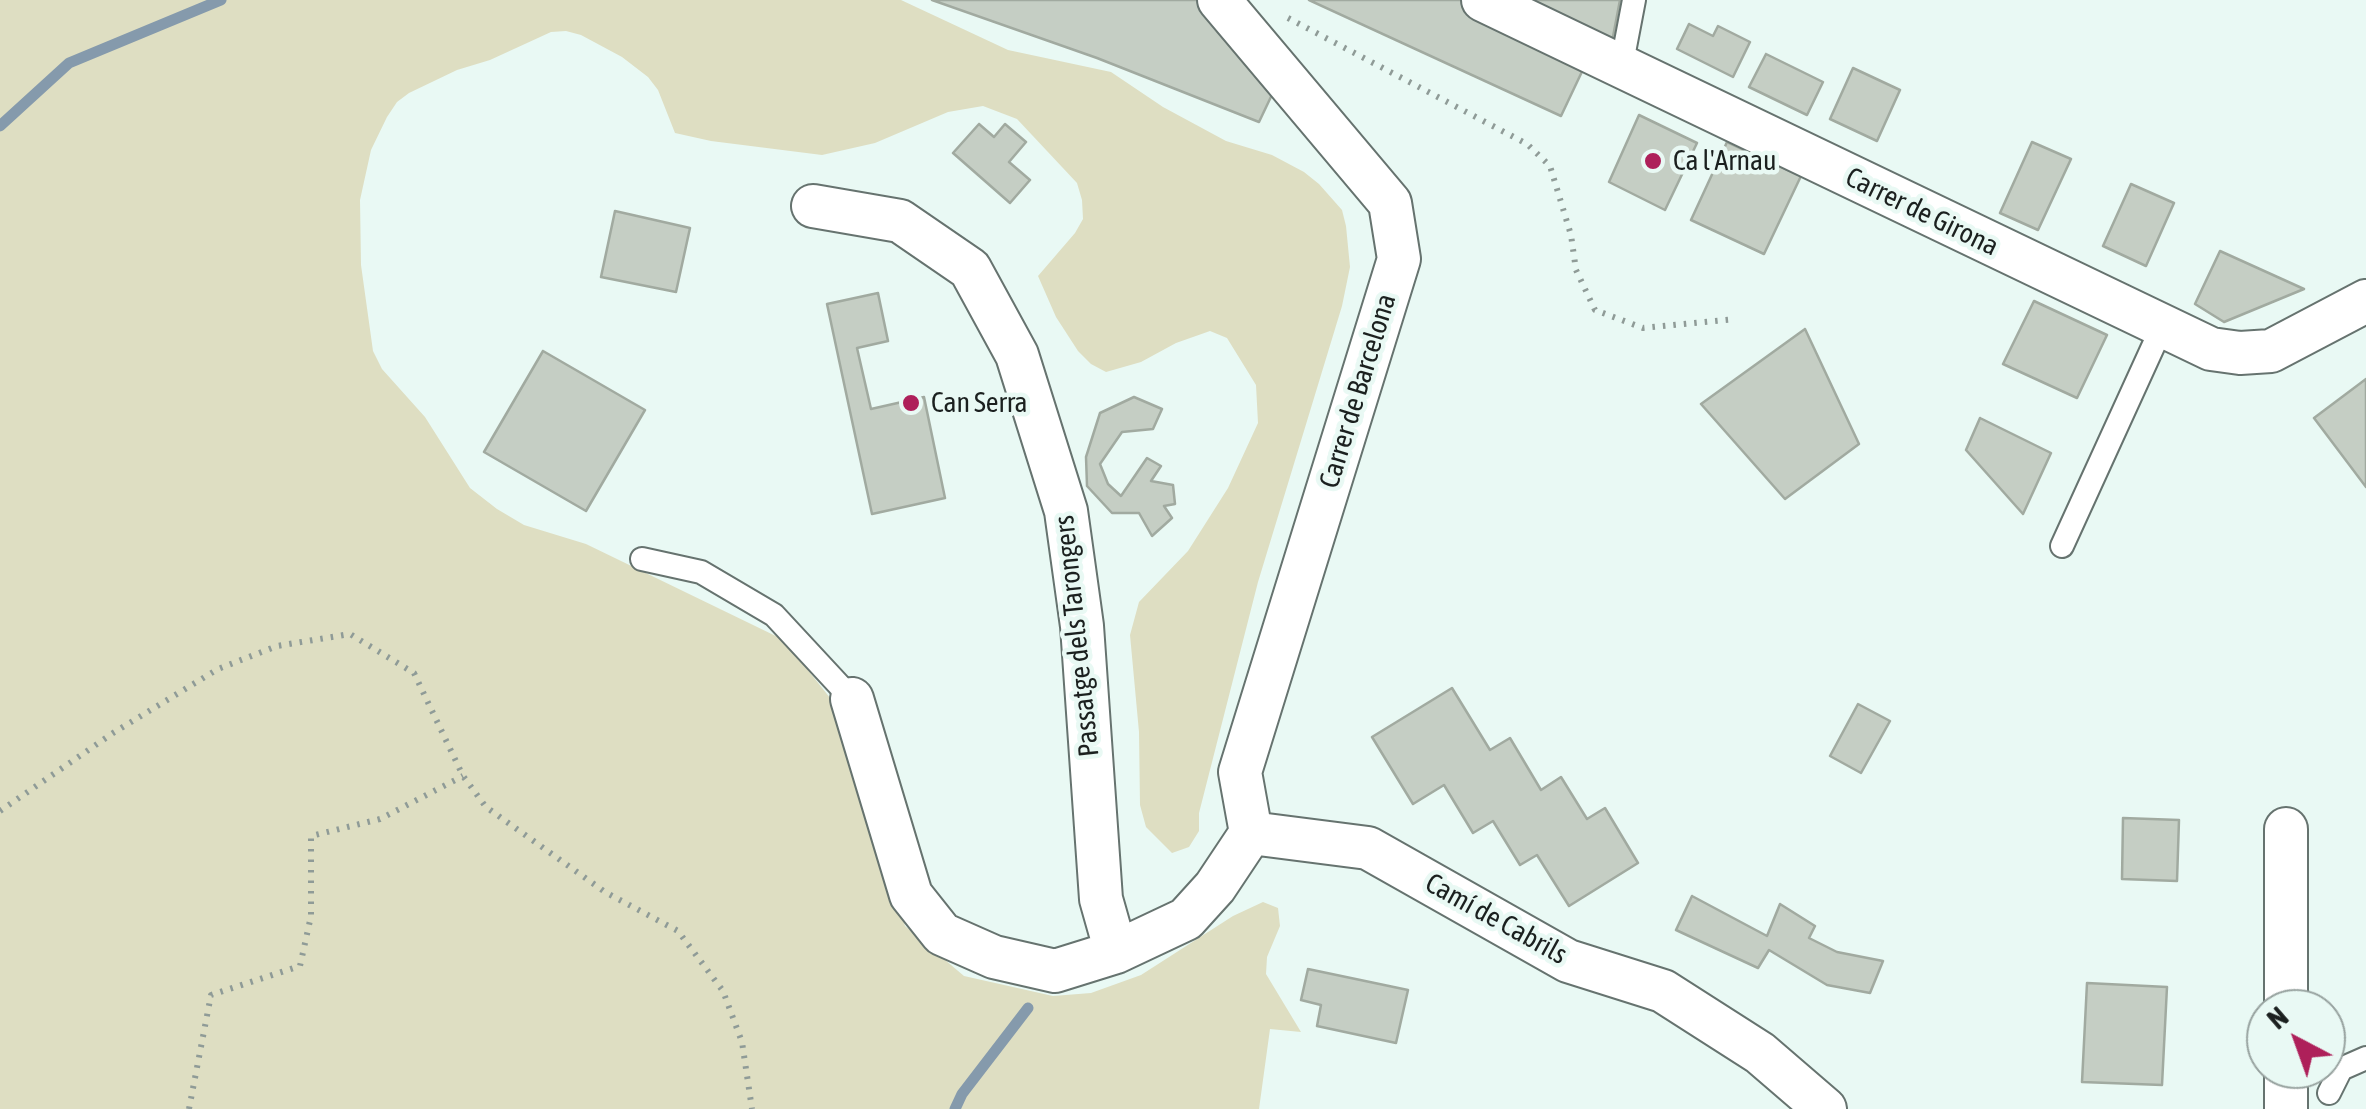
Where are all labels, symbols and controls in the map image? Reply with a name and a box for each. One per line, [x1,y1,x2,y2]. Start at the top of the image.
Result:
place label: Ca l'Arnau [1673,144,1777,178]
marker: Ca l'Arnau [1642,150,1664,172]
street label: Carrer de Girona [1840,161,2004,263]
street label: Carrer de Barcelona [1313,290,1403,492]
place label: Can Serra [931,386,1027,420]
marker: Can Serra [900,392,922,414]
street label: Passatge dels Tarongers [1048,513,1106,759]
street label: Camí de Cabrils [1419,866,1573,972]
north arrow [2246,989,2346,1089]
text: N [2261,1000,2294,1035]

